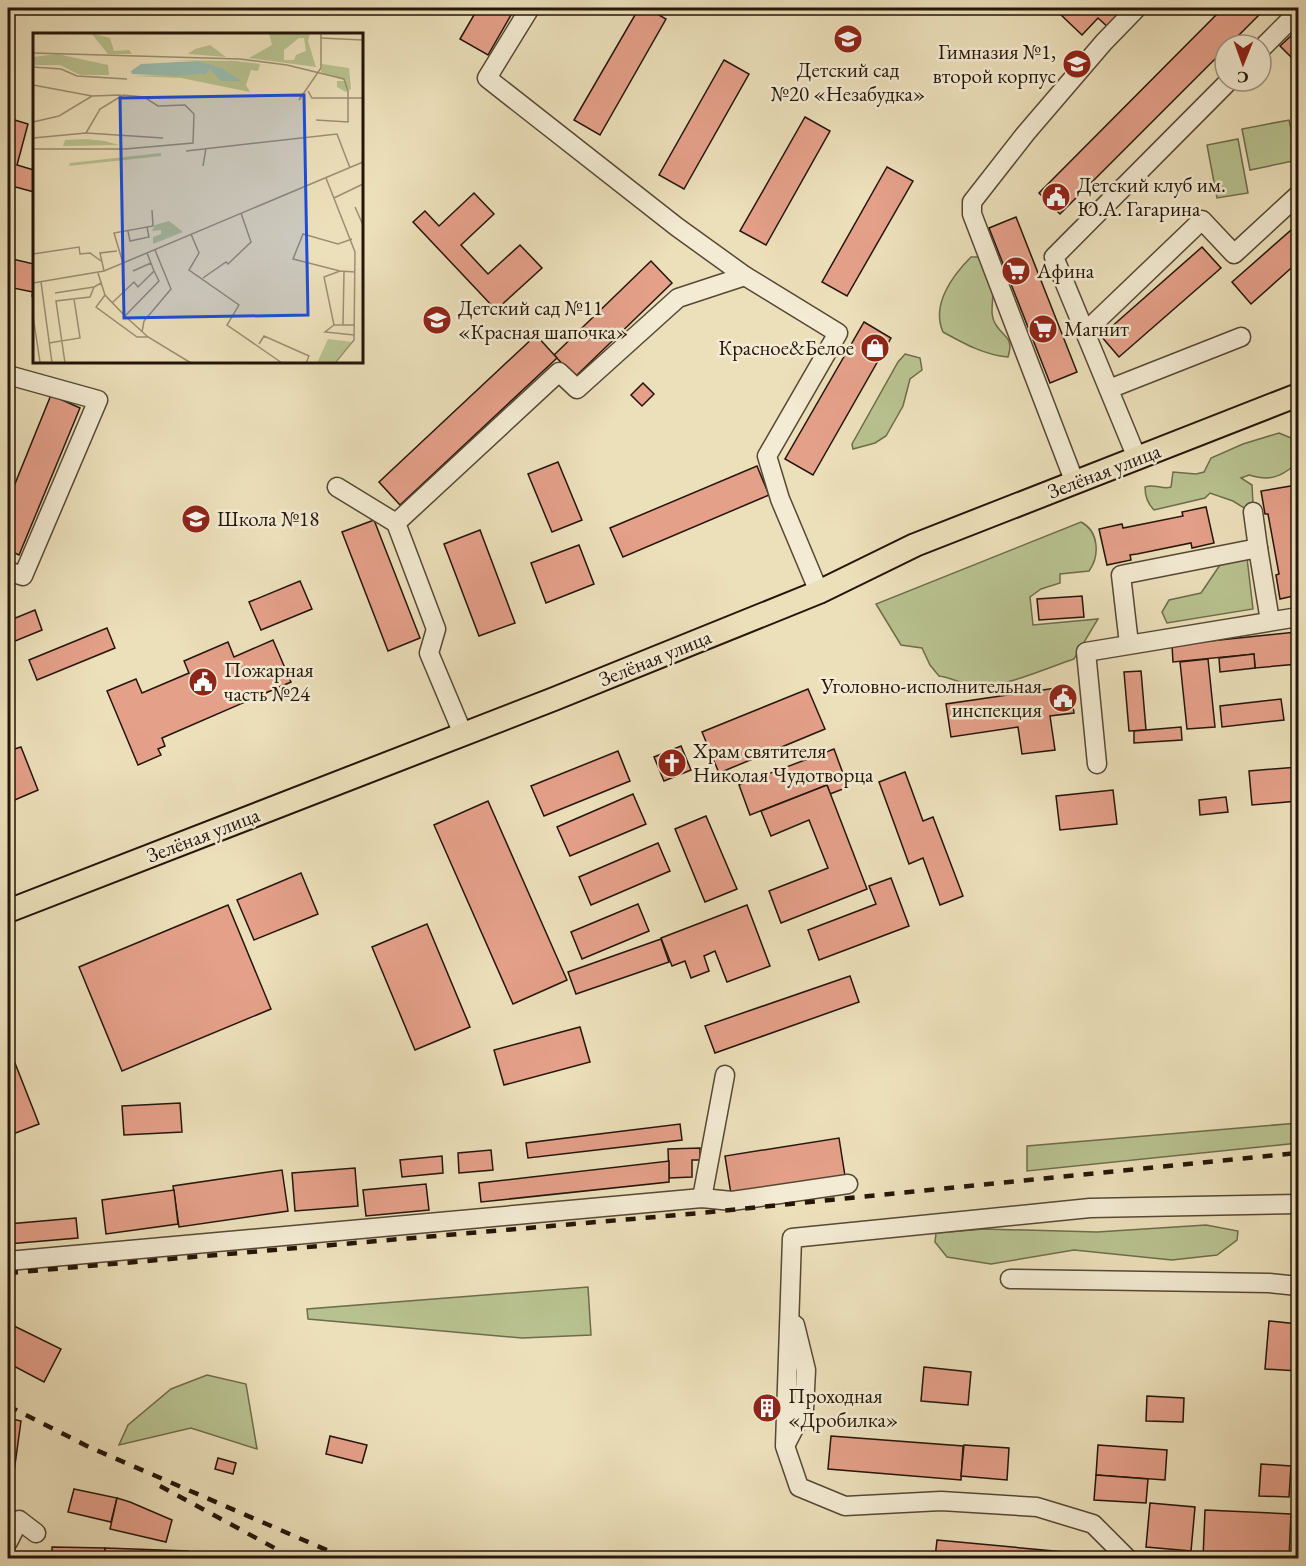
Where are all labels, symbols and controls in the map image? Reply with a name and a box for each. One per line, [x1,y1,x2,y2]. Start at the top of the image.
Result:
school or university icon: Детский сад №20 «Незабудка» [832,23,864,55]
inset map [33,33,363,363]
north arrow [1213,33,1273,93]
place label: Гимназия №1, второй корпус [933,38,1056,89]
school or university icon: Гимназия №1, второй корпус [1061,48,1093,80]
place label: Детский сад №20 «Незабудка» [771,56,925,107]
text: С [1237,67,1249,88]
place label: Детский клуб им. Ю.А. Гагарина [1077,171,1226,222]
public building icon: Детский клуб им. Ю.А. Гагарина [1040,181,1072,213]
supermarket icon: Афина [1000,255,1032,287]
place label: Афина [1036,257,1095,284]
place label: Детский сад №11 «Красная шапочка» [458,294,628,345]
school or university icon: Детский сад №11 «Красная шапочка» [421,304,453,336]
supermarket icon: Магнит [1027,313,1059,345]
place label: Магнит [1064,315,1129,342]
shop icon: Красное&Белое [859,332,891,364]
place label: Красное&Белое [718,334,854,361]
street label: Зелёная улица [1043,436,1165,504]
school or university icon: Школа №18 [180,503,212,535]
place label: Школа №18 [217,505,319,532]
street label: Зелёная улица [595,622,716,692]
place label: Пожарная часть №24 [224,656,314,707]
public building icon: Пожарная часть №24 [187,666,219,698]
place label: Уголовно-исполнительная инспекция [820,672,1042,723]
public building icon: Уголовно-исполнительная инспекция [1047,682,1079,714]
place label: Храм святителя Николая Чудотворца [692,737,874,788]
church icon: Храм святителя Николая Чудотворца [656,747,688,779]
street label: Зелёная улица [142,800,264,868]
place label: Проходная «Дробилка» [788,1382,898,1433]
building icon: Проходная «Дробилка» [751,1392,783,1424]

